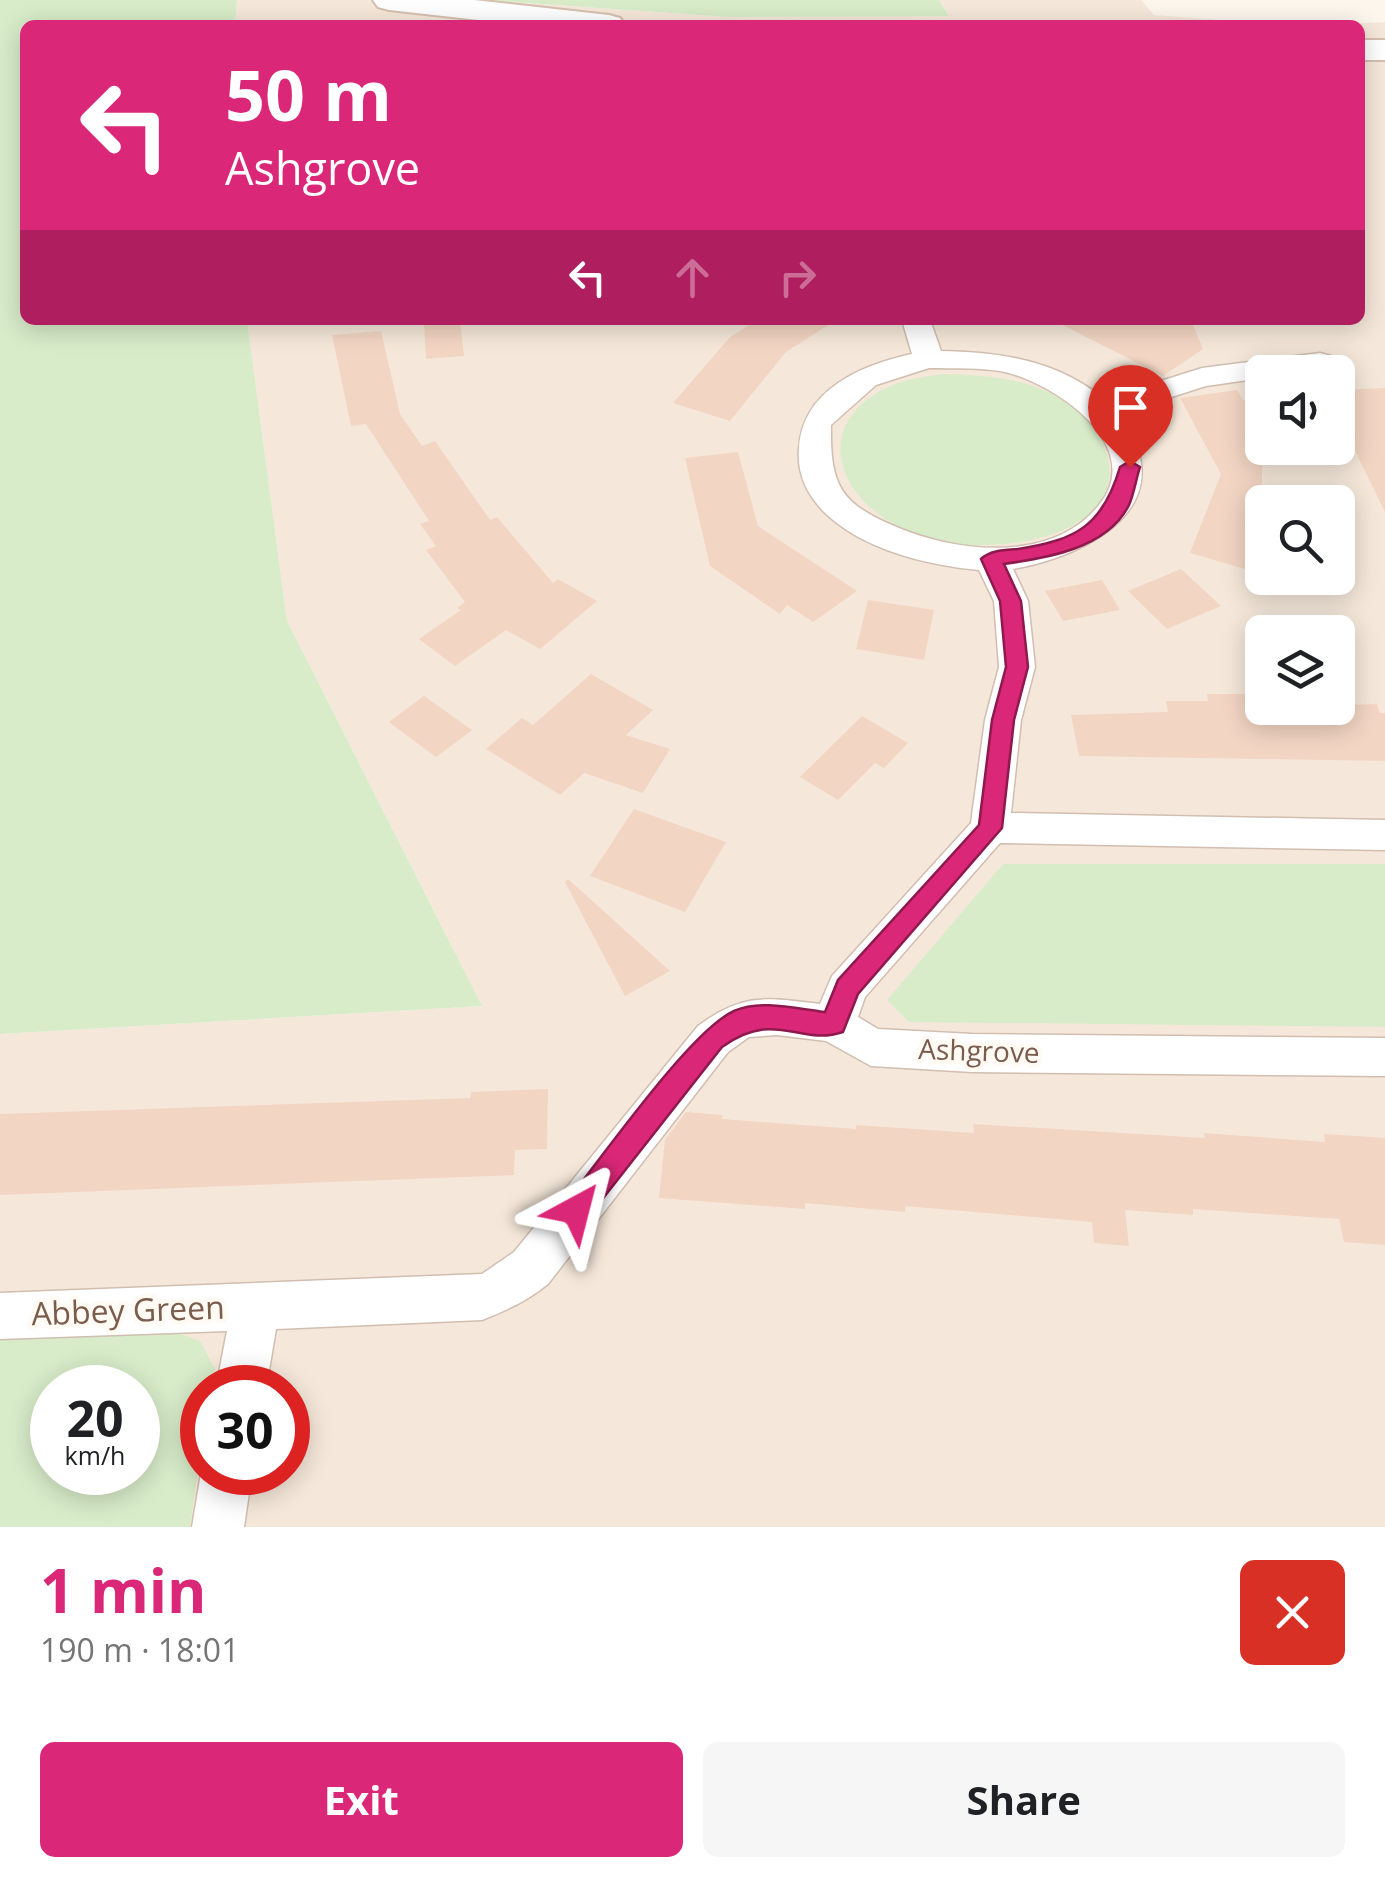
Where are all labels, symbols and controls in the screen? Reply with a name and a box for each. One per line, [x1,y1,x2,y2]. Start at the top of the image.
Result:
text: 50 m [225,46,392,142]
icon: left [60,60,190,190]
text: Ashgrove [225,137,420,198]
icon: left [560,250,615,305]
icon: ahead [665,250,720,305]
icon: right [770,250,825,305]
map controls [1245,355,1355,725]
button: sound [1245,355,1355,465]
pin [1088,365,1173,468]
icon: arrive [1103,380,1158,435]
button: search [1245,485,1355,595]
button: layers [1245,615,1355,725]
street label: Ashgrove [918,1029,1040,1071]
position arrow [524,1158,628,1262]
street label: Abbey Green [30,1285,225,1334]
speed limit sign: 30 [180,1365,310,1495]
text: 20 [66,1384,124,1452]
text: km/h [65,1438,125,1472]
text: 1 min [40,1549,207,1631]
button: close [1240,1560,1345,1665]
text: 190 m · 18:01 [40,1628,239,1671]
button: Exit [40,1742,683,1857]
button: Share [703,1742,1345,1857]

